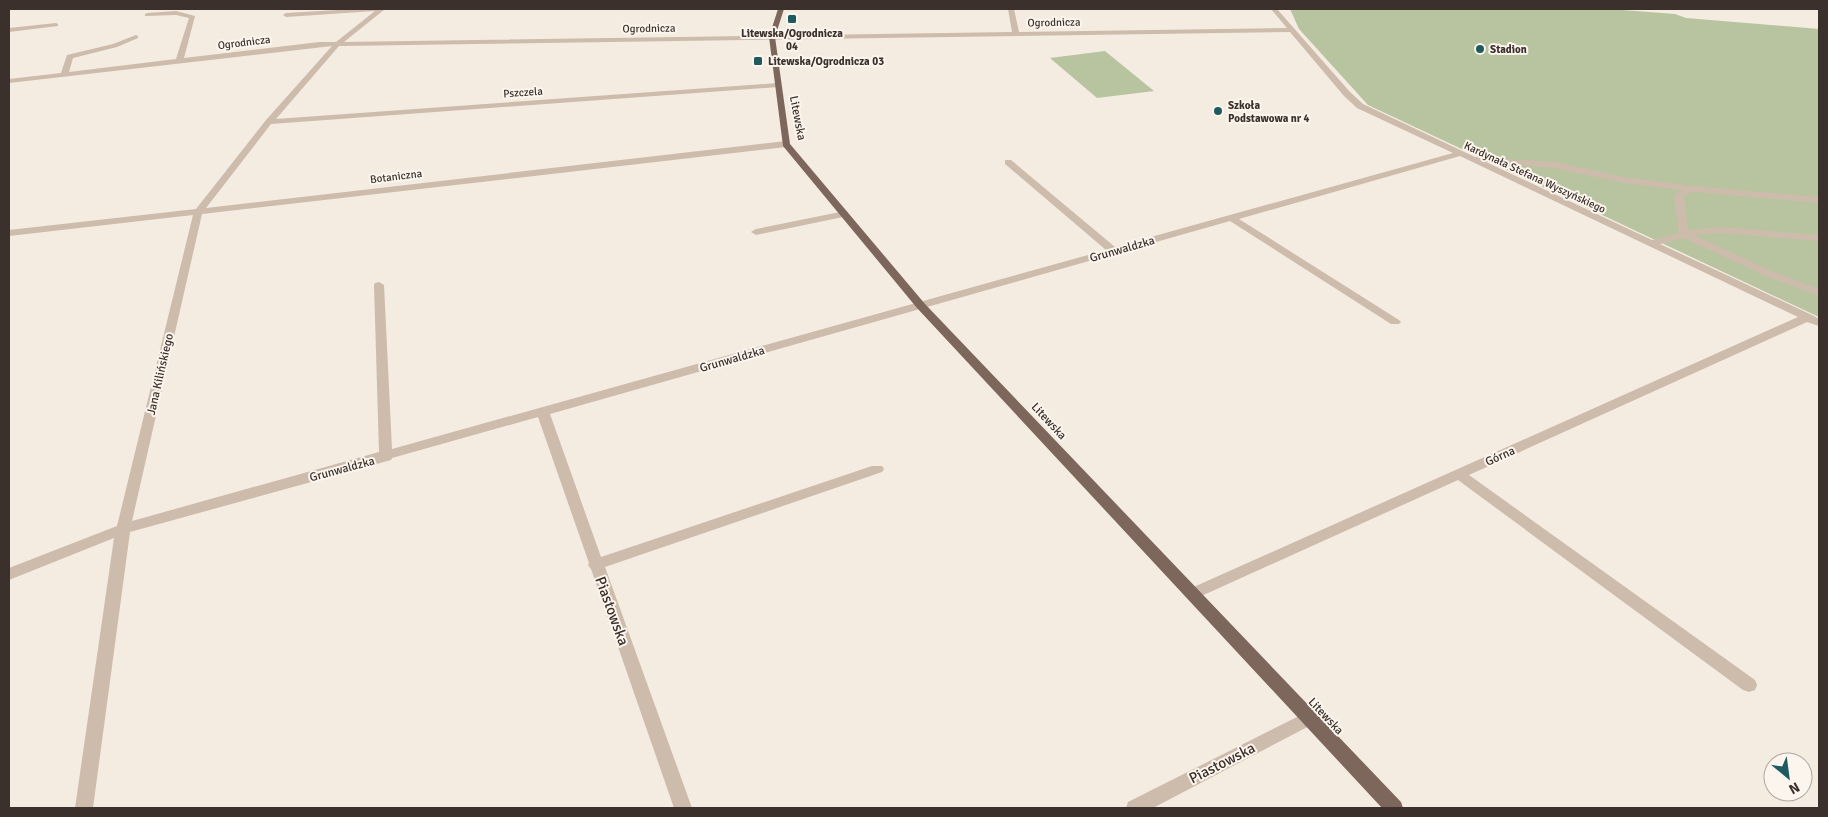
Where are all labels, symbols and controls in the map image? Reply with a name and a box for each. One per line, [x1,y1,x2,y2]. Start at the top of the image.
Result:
marker: Litewska/Ogrodnicza 04 [786,13,798,25]
street label: Ogrodnicza [1027,16,1081,29]
street label: Ogrodnicza [622,22,676,35]
place label: Litewska/Ogrodnicza 04 [741,27,843,53]
street label: Ogrodnicza [217,33,272,52]
marker: Stadion [1474,43,1486,55]
place label: Stadion [1490,43,1527,56]
marker: Litewska/Ogrodnicza 03 [752,55,764,67]
place label: Litewska/Ogrodnicza 03 [768,55,884,68]
street label: Pszczela [503,85,544,100]
street label: Litewska [786,94,809,142]
place label: Szkoła Podstawowa nr 4 [1228,99,1310,125]
marker: Szkoła Podstawowa nr 4 [1212,105,1224,117]
street label: Kardynała Stefana Wyszyńskiego [1462,139,1608,216]
street label: Botaniczna [369,167,423,186]
street label: Grunwaldzka [1088,233,1156,266]
street label: Jana Kilińskiego [144,332,177,416]
street label: Grunwaldzka [698,343,766,376]
street label: Litewska [1028,400,1070,443]
street label: Górna [1483,443,1517,470]
street label: Grunwaldzka [308,454,376,485]
street label: Piastowska [591,574,633,648]
street label: Litewska [1305,695,1347,738]
street label: Piastowska [1186,739,1258,787]
north arrow [1763,752,1813,802]
text: N [1786,778,1802,798]

